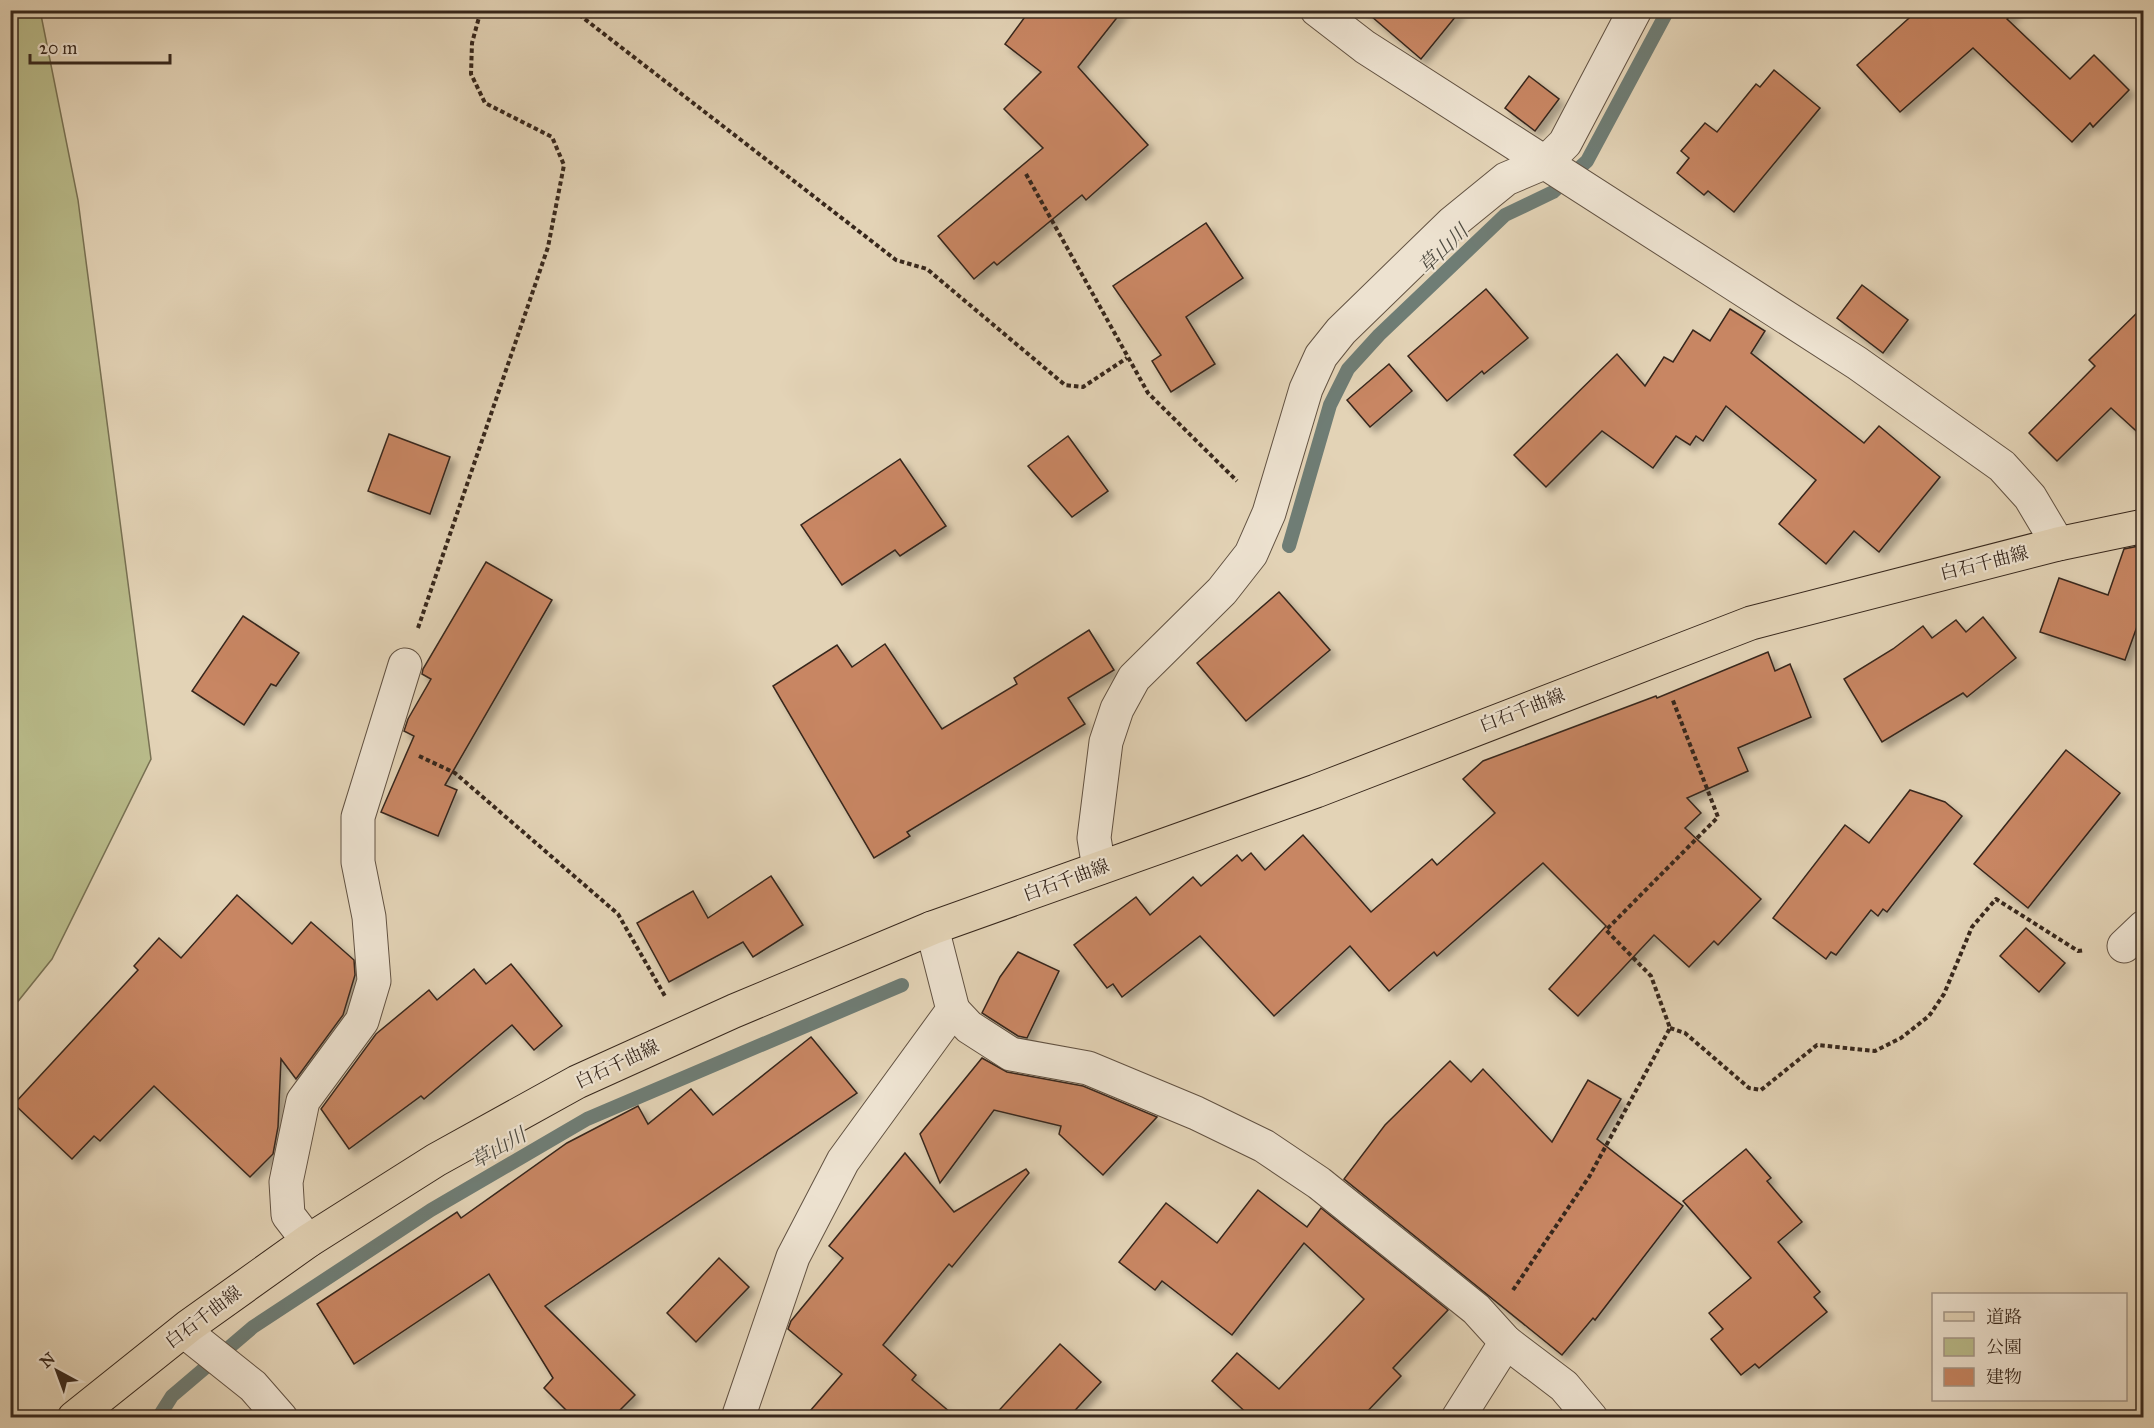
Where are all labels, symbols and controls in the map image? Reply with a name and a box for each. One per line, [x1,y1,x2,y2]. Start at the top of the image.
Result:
scale bar [30,27,170,65]
text: 20 m [39,37,77,59]
water label: 草山川 [1413,218,1474,278]
street label: 白石千曲線 [1938,541,2030,585]
street label: 白石千曲線 [1476,684,1568,736]
street label: 白石千曲線 [1020,854,1112,906]
street label: 白石千曲線 [572,1035,662,1093]
water label: 草山川 [466,1122,532,1173]
street label: 白石千曲線 [160,1281,246,1353]
legend [1932,1293,2127,1401]
text: 道路 [1986,1306,2022,1328]
text: 公園 [1986,1336,2022,1358]
north arrow [27,1341,87,1401]
text: N [36,1348,59,1372]
text: 建物 [1986,1366,2022,1388]

